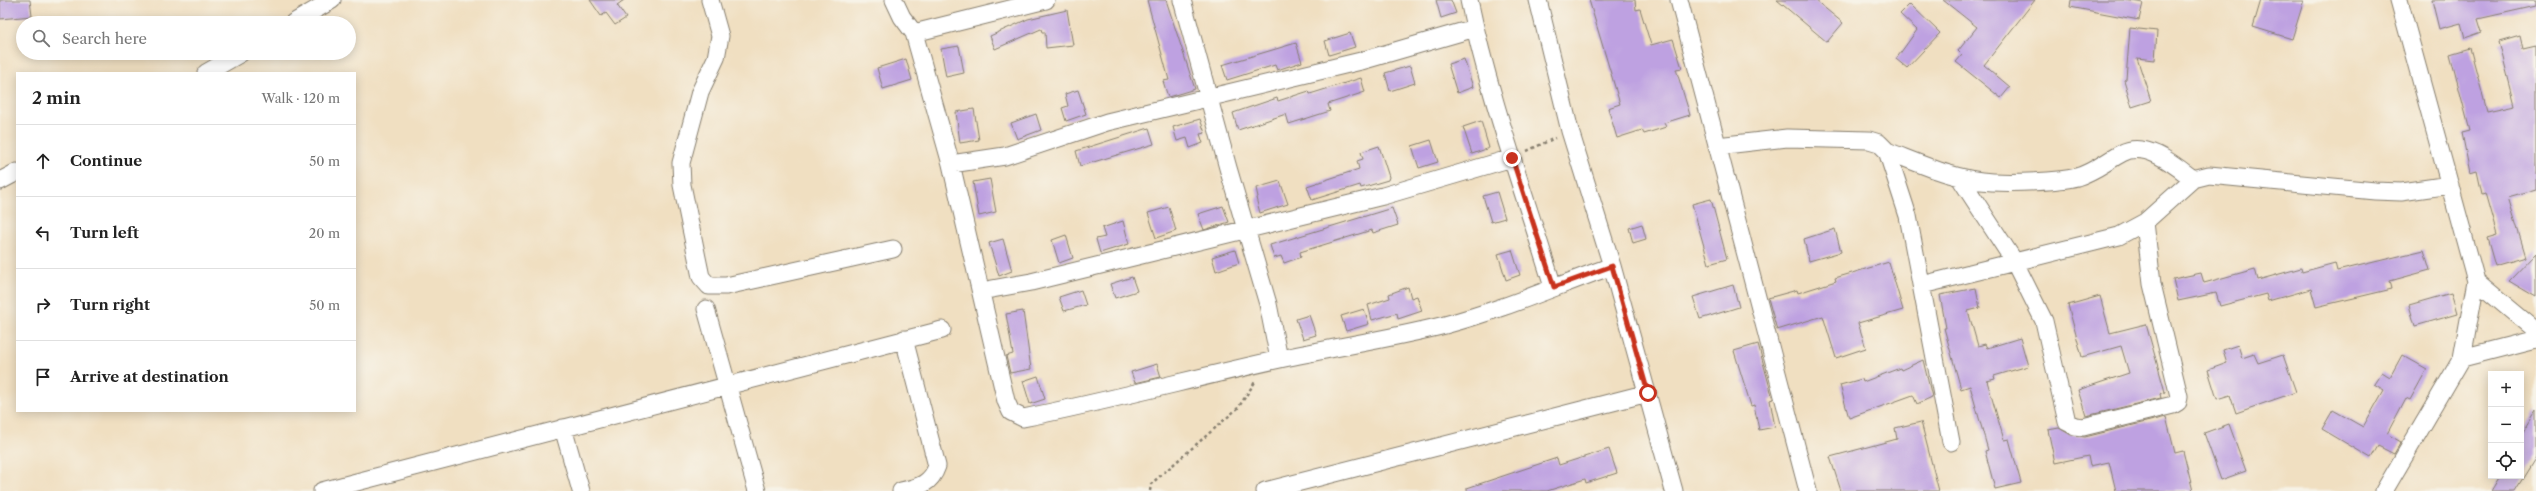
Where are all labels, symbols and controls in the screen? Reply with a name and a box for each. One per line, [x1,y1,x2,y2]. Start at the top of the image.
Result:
search box [16,16,356,60]
icon: search [30,27,52,49]
text: Search here [62,29,147,48]
text: 2 min [32,88,81,108]
text: Walk · 120 m [262,90,340,106]
route end [1503,149,1521,167]
icon: ahead [32,150,54,172]
text: Continue [70,151,142,170]
text: 50 m [309,153,340,169]
icon: left [32,222,54,244]
text: Turn left [70,223,139,242]
text: 20 m [309,225,340,241]
icon: right [32,294,54,316]
text: Turn right [70,295,150,314]
text: 50 m [309,297,340,313]
icon: arrive [32,366,54,388]
text: Arrive at destination [70,367,229,386]
map controls [2488,371,2524,479]
button: + [2488,371,2524,407]
route start [1639,384,1657,402]
button: − [2488,407,2524,443]
button: locate [2488,443,2524,479]

